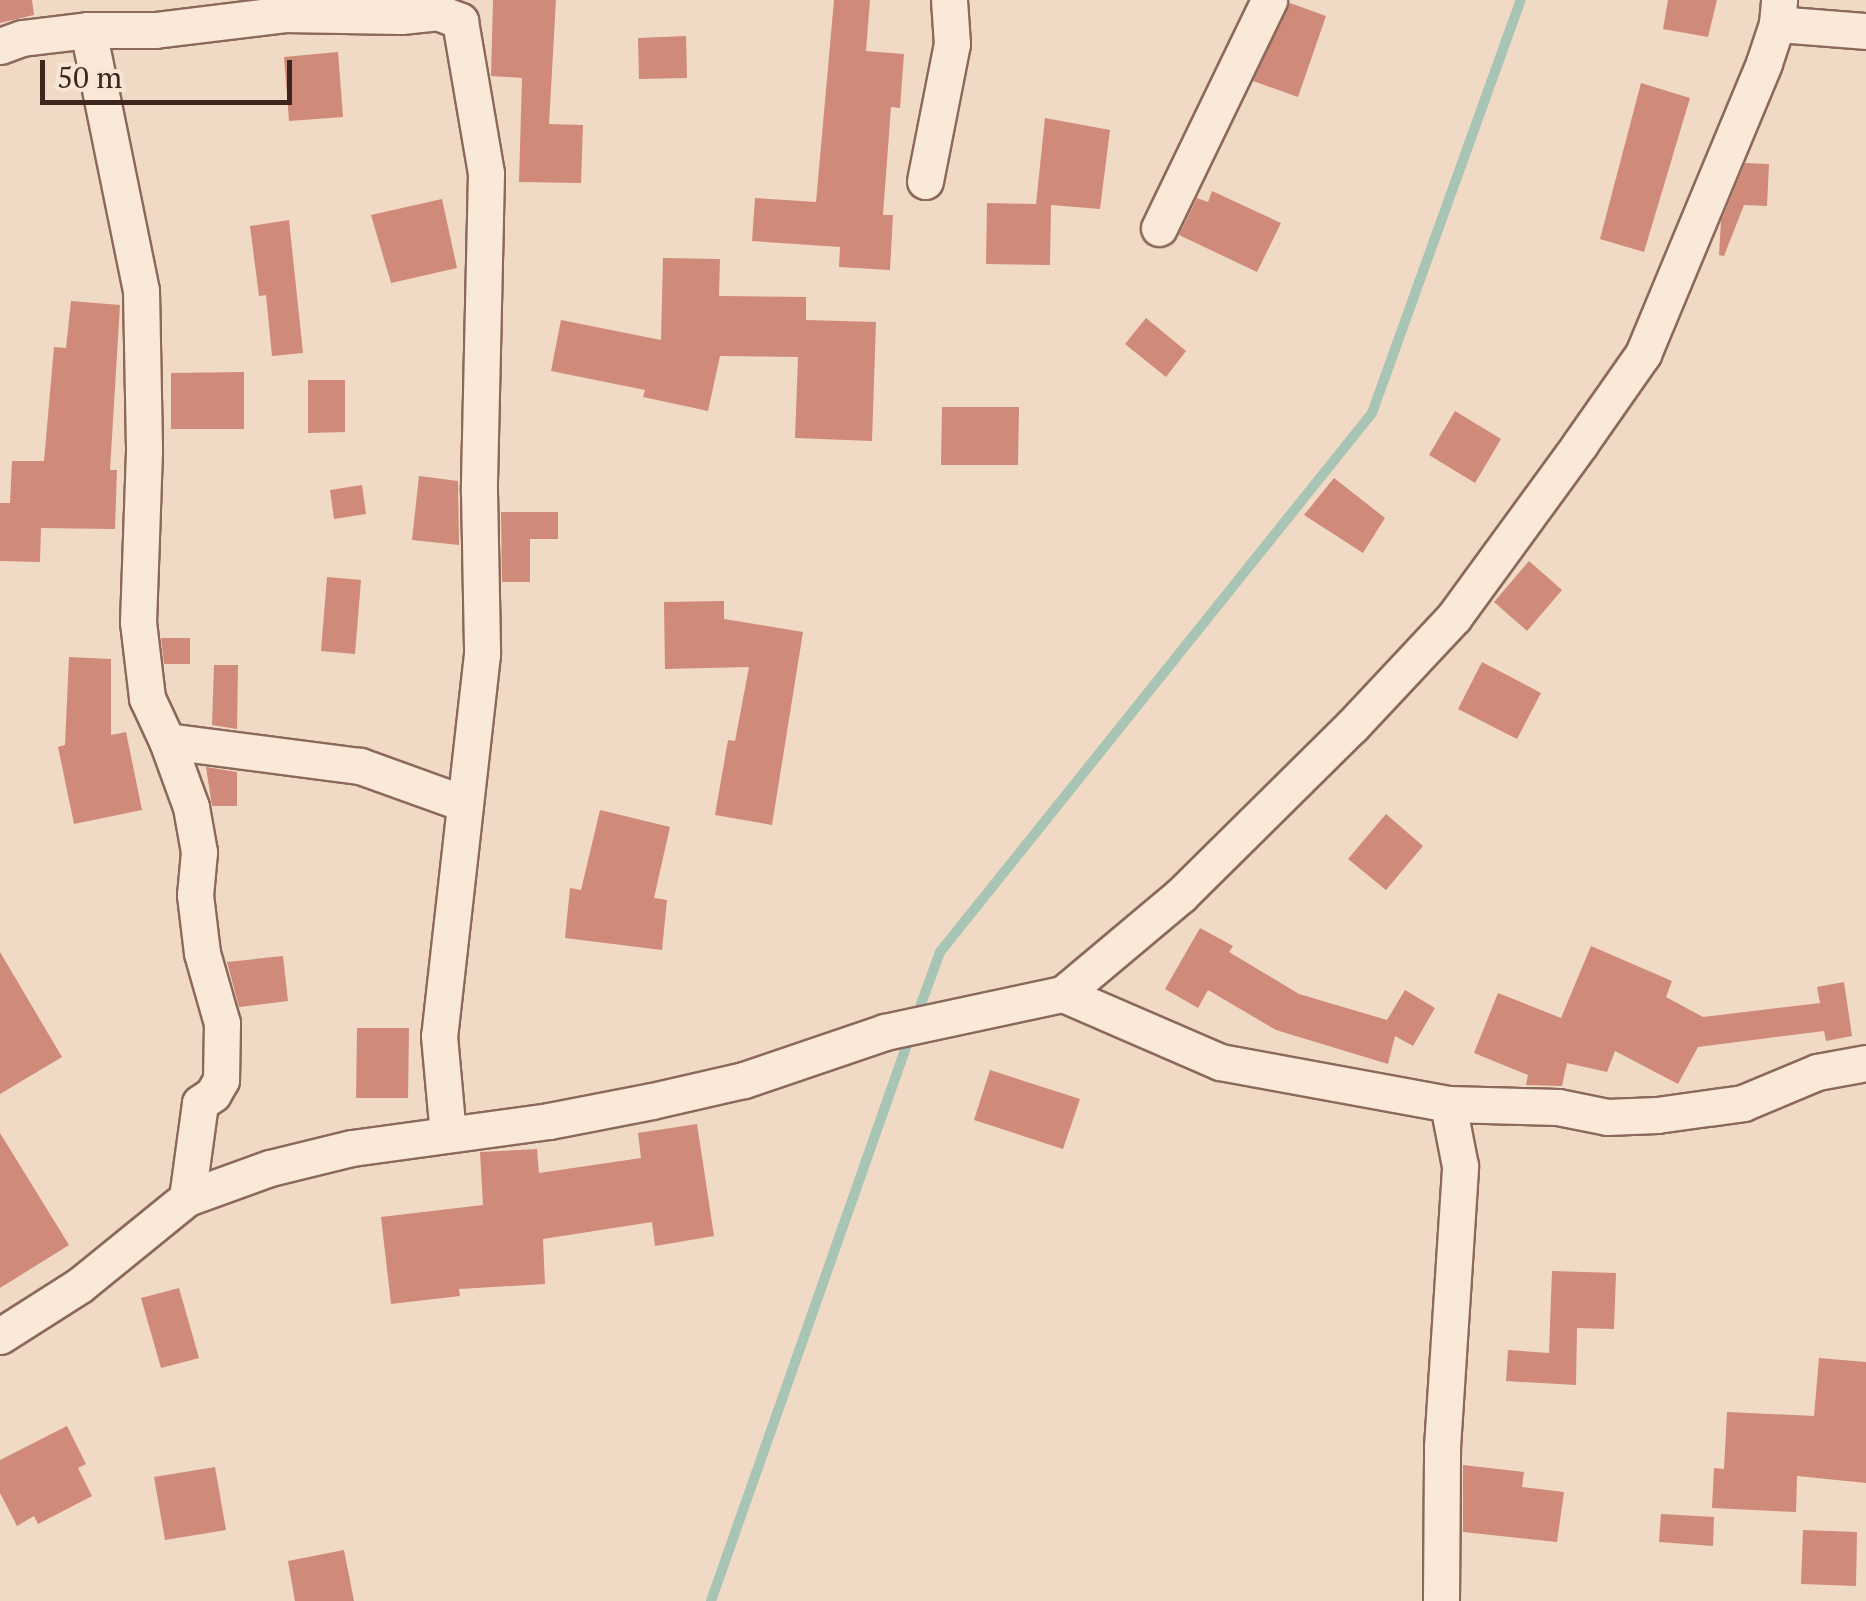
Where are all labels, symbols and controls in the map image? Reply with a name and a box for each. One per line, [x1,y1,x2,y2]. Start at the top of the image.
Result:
scale bar [45,40,298,102]
text: 50 m [57,57,122,97]

